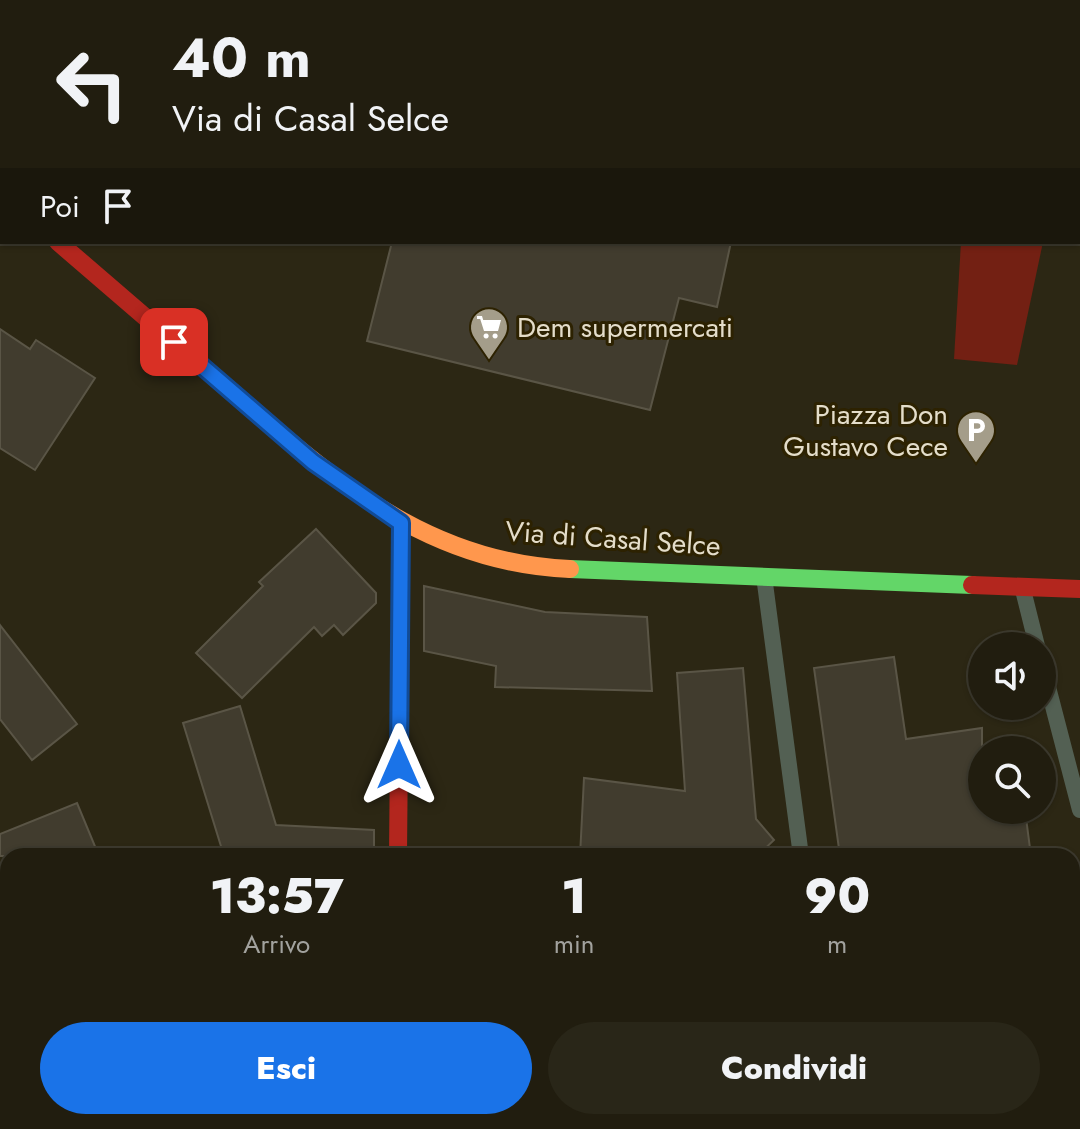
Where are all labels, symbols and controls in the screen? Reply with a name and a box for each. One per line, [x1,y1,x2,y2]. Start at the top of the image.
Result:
text: 40 m [172,17,311,98]
icon: left [40,32,144,136]
text: Via di Casal Selce [172,92,449,144]
icon: arrive [96,184,140,228]
text: Poi [40,185,80,228]
supermarket icon: Dem supermercati [468,306,510,361]
place label: Dem supermercati [517,307,733,348]
pin [140,308,208,376]
icon: arrive [152,320,196,364]
place label: Piazza Don Gustavo Cece [783,394,948,467]
parking icon: Piazza Don Gustavo Cece [955,409,997,464]
street label: Via di Casal Selce [504,511,722,566]
map controls [968,632,1056,824]
button: sound [968,632,1056,720]
position arrow [357,723,441,807]
button: search [968,736,1056,824]
text: 13:57 [210,862,344,931]
text: 1 [561,862,587,931]
text: 90 [804,862,870,931]
text: Arrivo [243,925,310,963]
text: min [554,925,594,963]
text: m [827,925,847,963]
button: Esci [40,1022,532,1114]
button: Condividi [548,1022,1040,1114]

